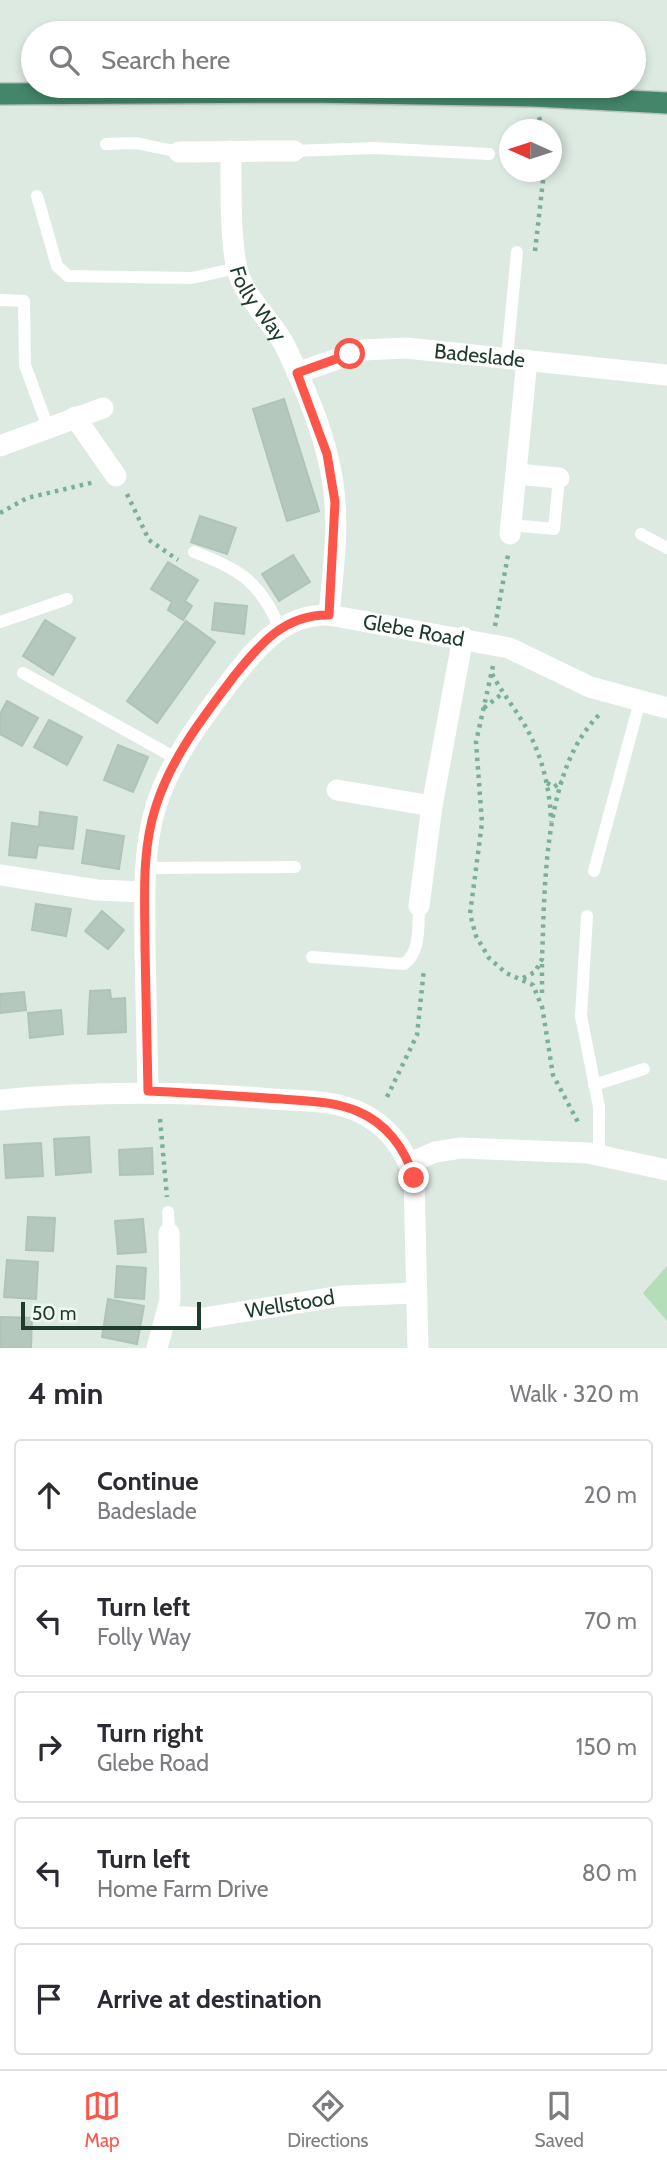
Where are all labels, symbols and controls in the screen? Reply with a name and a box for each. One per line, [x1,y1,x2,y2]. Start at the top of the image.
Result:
search box [21,21,646,98]
icon: search [45,41,83,79]
text: Search here [101,44,230,76]
north arrow [499,119,562,182]
street label: Folly Way [225,263,293,346]
route start [334,338,365,369]
street label: Badeslade [433,338,527,372]
street label: Glebe Road [361,608,466,652]
route end [398,1162,429,1193]
street label: Wellstood [243,1284,336,1323]
scale bar [21,1299,201,1331]
text: 50 m [32,1302,76,1325]
text: 4 min [28,1375,103,1412]
text: Walk · 320 m [510,1380,639,1408]
text: Continue [97,1465,199,1497]
icon: ahead [30,1476,68,1514]
text: 20 m [584,1481,637,1509]
text: Badeslade [97,1497,197,1525]
text: Turn left [97,1591,190,1623]
icon: left [30,1602,68,1640]
text: 70 m [584,1607,637,1635]
text: Folly Way [97,1623,191,1651]
text: Turn right [97,1717,203,1749]
icon: right [30,1728,68,1766]
text: 150 m [576,1733,637,1761]
text: Glebe Road [97,1749,209,1777]
text: Turn left [97,1843,190,1875]
icon: left [30,1854,68,1892]
text: 80 m [582,1859,637,1887]
text: Home Farm Drive [97,1875,269,1903]
icon: arrive [30,1980,68,2018]
text: Arrive at destination [97,1983,322,2015]
tab: Map [83,2087,121,2152]
tab: Directions [287,2087,368,2152]
tab: Saved [535,2087,584,2152]

